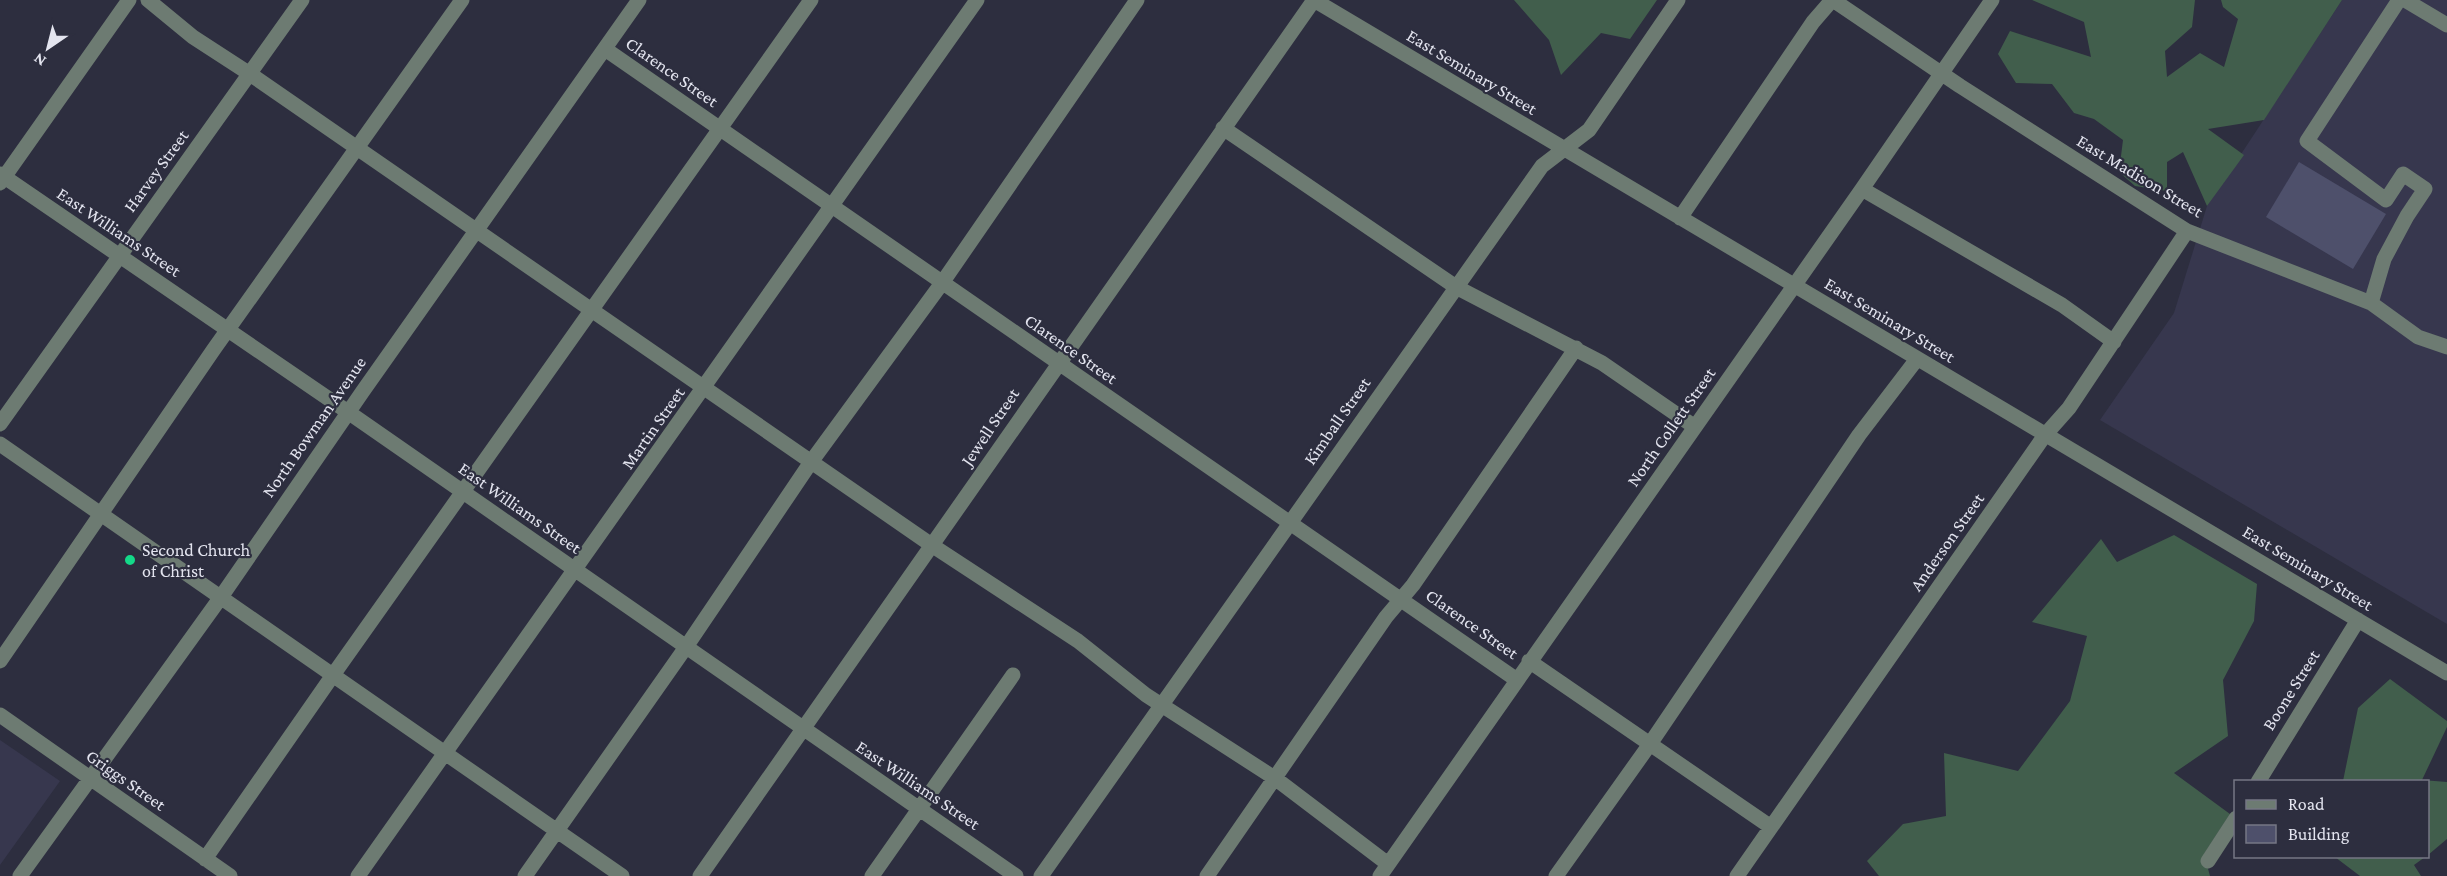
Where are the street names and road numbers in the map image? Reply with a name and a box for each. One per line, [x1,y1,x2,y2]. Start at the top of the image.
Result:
street label: East Seminary Street [1403,25,1542,119]
street label: Clarence Street [622,33,723,112]
street label: Harvey Street [120,125,193,216]
street label: East Madison Street [2073,131,2207,222]
street label: East Williams Street [53,183,186,281]
street label: East Seminary Street [1821,273,1960,367]
street label: Clarence Street [1021,310,1122,389]
street label: North Bowman Avenue [258,353,370,501]
street label: North Collett Street [1623,363,1720,490]
street label: Kimball Street [1300,373,1375,469]
street label: Martin Street [617,382,689,473]
street label: Jewell Street [956,384,1024,471]
street label: East Williams Street [455,458,586,558]
street label: Anderson Street [1906,488,1989,595]
street label: East Seminary Street [2239,521,2378,615]
street label: Clarence Street [1422,585,1523,664]
street label: Boone Street [2258,645,2324,734]
street label: East Williams Street [852,736,985,834]
street label: Griggs Street [82,745,170,815]

